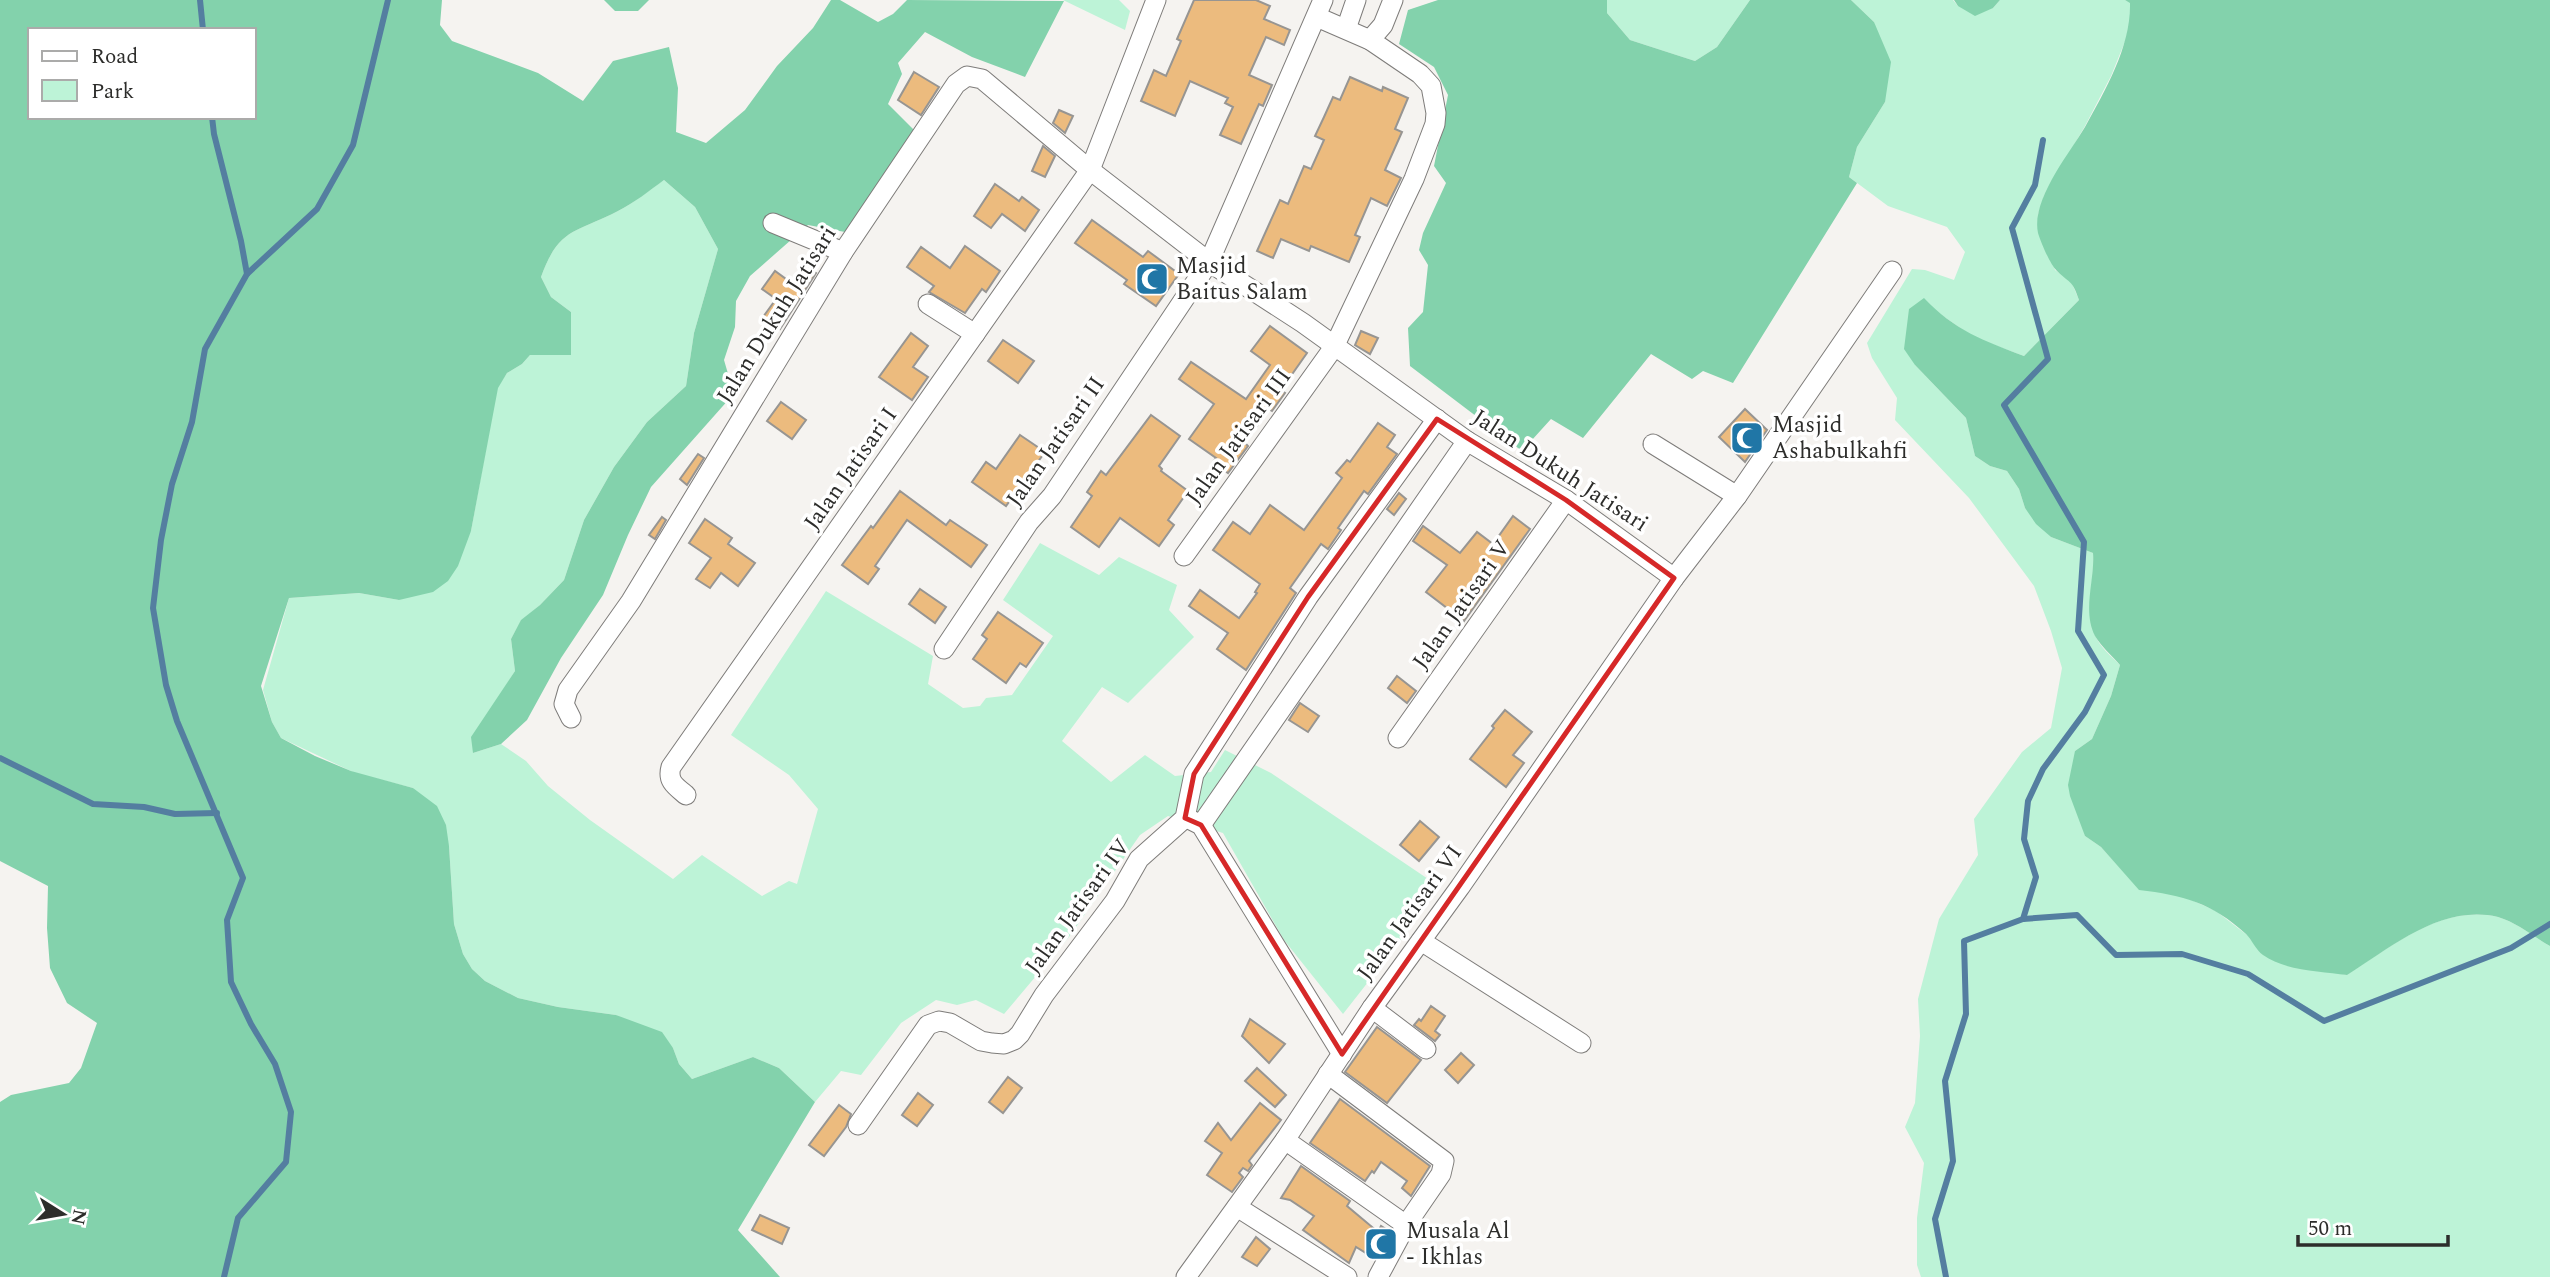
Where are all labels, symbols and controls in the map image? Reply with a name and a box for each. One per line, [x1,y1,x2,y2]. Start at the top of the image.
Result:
legend [28,28,256,119]
text: Road [91,41,138,73]
text: Park [91,76,135,108]
street label: Jalan Dukuh Jatisari [708,219,846,411]
place label: Masjid Baitus Salam [1176,249,1308,310]
mosque icon: Masjid Baitus Salam [1133,260,1171,298]
street label: Jalan Jatisari III [1177,361,1301,513]
street label: Jalan Jatisari II [998,369,1114,515]
street label: Jalan Jatisari I [795,400,907,538]
street label: Jalan Dukuh Jatisari [1465,401,1655,541]
place label: Masjid Ashabulkahfi [1772,408,1908,469]
mosque icon: Masjid Ashabulkahfi [1728,419,1766,457]
street label: Jalan Jatisari V [1404,533,1520,677]
street label: Jalan Jatisari IV [1017,832,1139,982]
street label: Jalan Jatisari VI [1349,838,1471,988]
north arrow [28,1179,98,1249]
scale bar [2298,1204,2448,1248]
text: N [63,1207,94,1227]
text: 50 m [2308,1213,2352,1245]
place label: Musala Al - Ikhlas [1406,1214,1510,1275]
mosque icon: Musala Al - Ikhlas [1362,1225,1400,1263]

